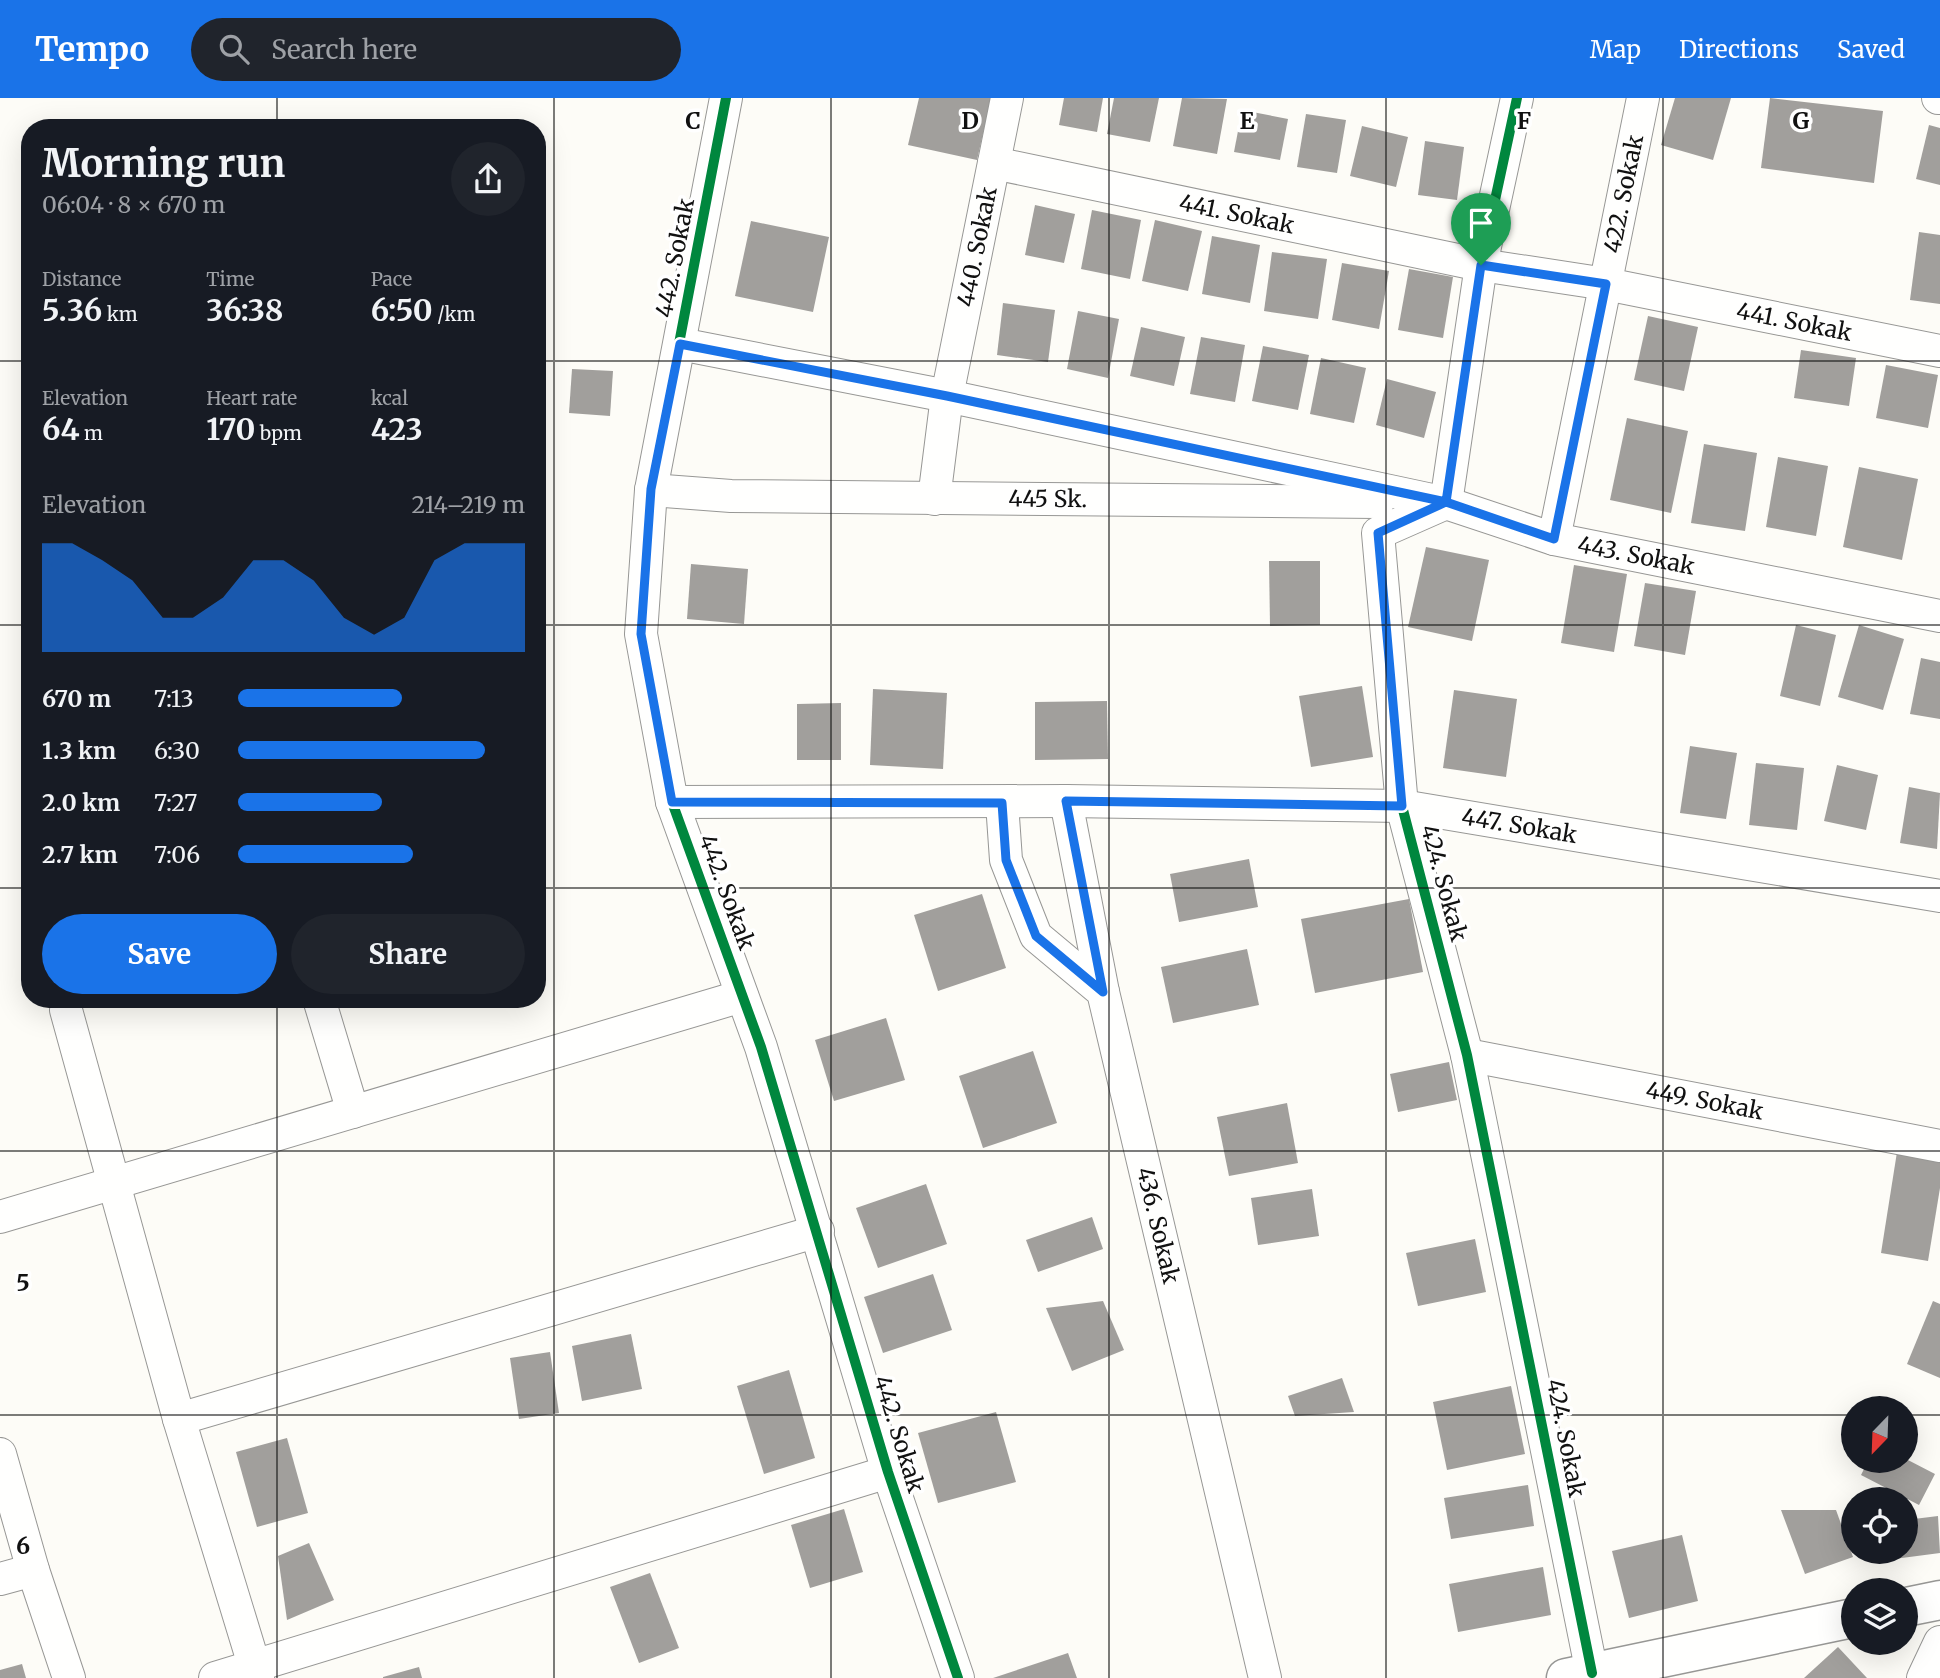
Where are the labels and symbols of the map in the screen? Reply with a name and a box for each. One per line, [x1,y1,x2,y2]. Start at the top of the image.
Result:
text: C [685,106,701,135]
text: D [961,106,979,135]
text: E [1239,106,1255,135]
text: F [1517,106,1531,135]
text: G [1793,106,1810,135]
street label: 422. Sokak [1597,132,1649,255]
street label: 440. Sokak [950,184,1003,309]
street label: 441. Sokak [1177,187,1297,240]
pin [1451,193,1511,265]
street label: 442. Sokak [649,195,700,320]
street label: 441. Sokak [1734,296,1855,347]
street label: 445 Sk. [1008,484,1087,513]
street label: 443. Sokak [1575,529,1698,581]
street label: 447. Sokak [1460,801,1580,849]
street label: 424. Sokak [1415,821,1474,945]
street label: 442. Sokak [693,830,762,954]
street label: 449. Sokak [1644,1075,1766,1126]
street label: 436. Sokak [1131,1164,1186,1287]
text: 5 [16,1268,30,1297]
street label: 442. Sokak [868,1372,931,1496]
street label: 424. Sokak [1541,1376,1592,1500]
north arrow [1841,1396,1918,1474]
text: 6 [16,1531,30,1560]

